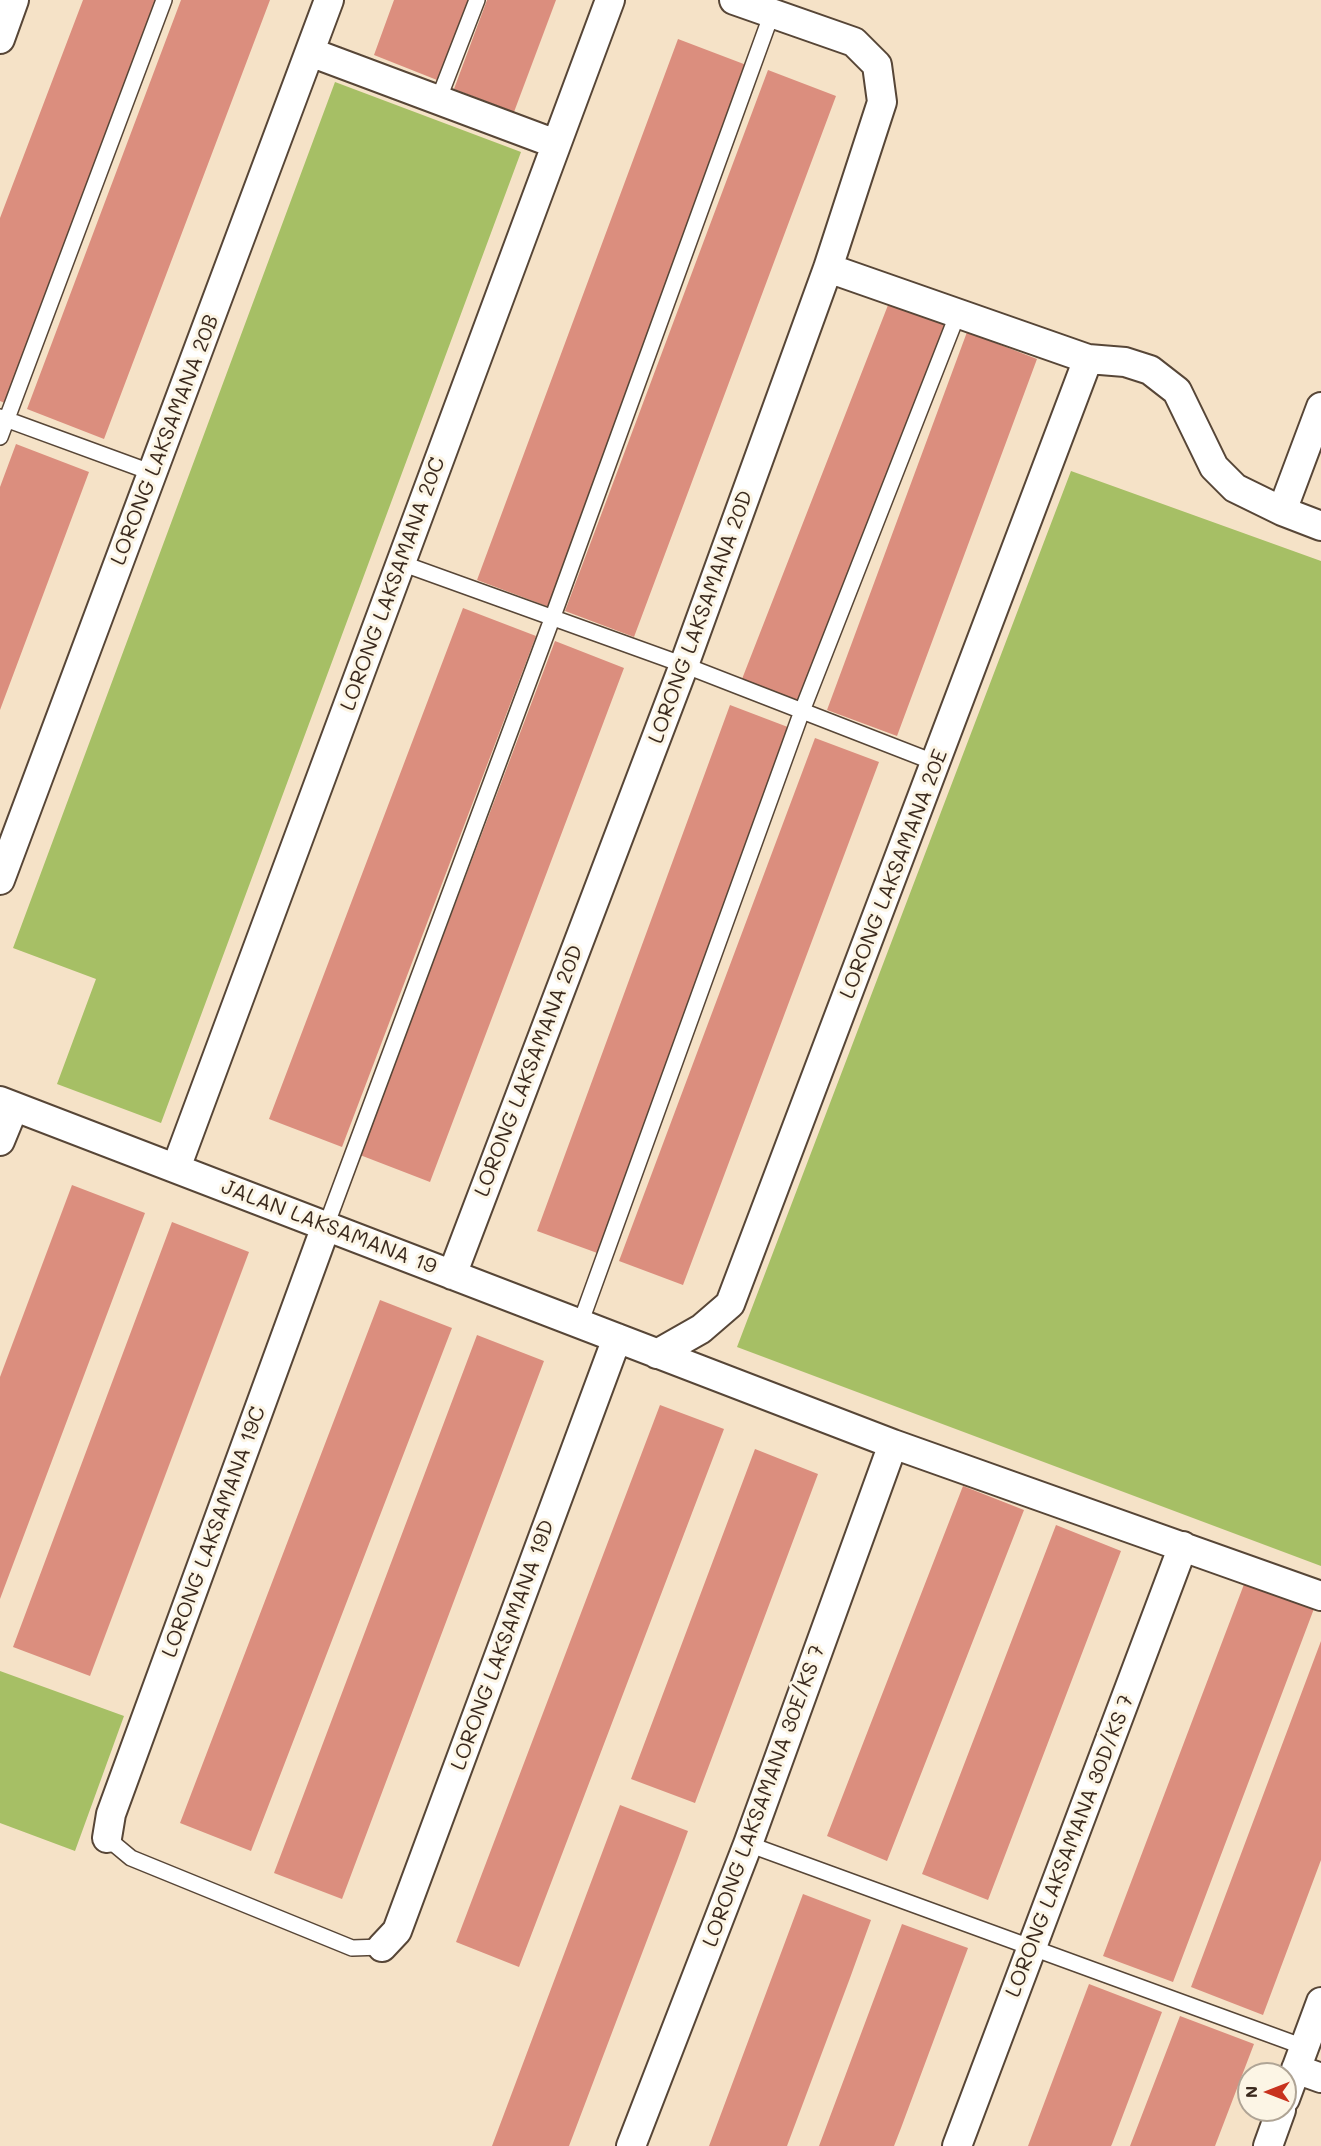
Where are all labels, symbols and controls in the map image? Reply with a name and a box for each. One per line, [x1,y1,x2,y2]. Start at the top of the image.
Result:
street label: LORONG LAKSAMANA 20B [106,311,224,569]
street label: LORONG LAKSAMANA 20C [335,454,451,714]
street label: LORONG LAKSAMANA 20D [643,487,759,747]
street label: LORONG LAKSAMANA 20E [835,746,953,1002]
street label: LORONG LAKSAMANA 20D [469,942,589,1200]
street label: JALAN LAKSAMANA 19 [218,1174,440,1280]
street label: LORONG LAKSAMANA 19C [157,1403,271,1661]
street label: LORONG LAKSAMANA 19D [446,1516,560,1774]
street label: LORONG LAKSAMANA 30E/KS 7 [698,1642,830,1950]
street label: LORONG LAKSAMANA 30D/KS 7 [1001,1691,1139,2001]
north arrow [1237,2062,1297,2122]
text: N [1240,2086,1261,2098]

